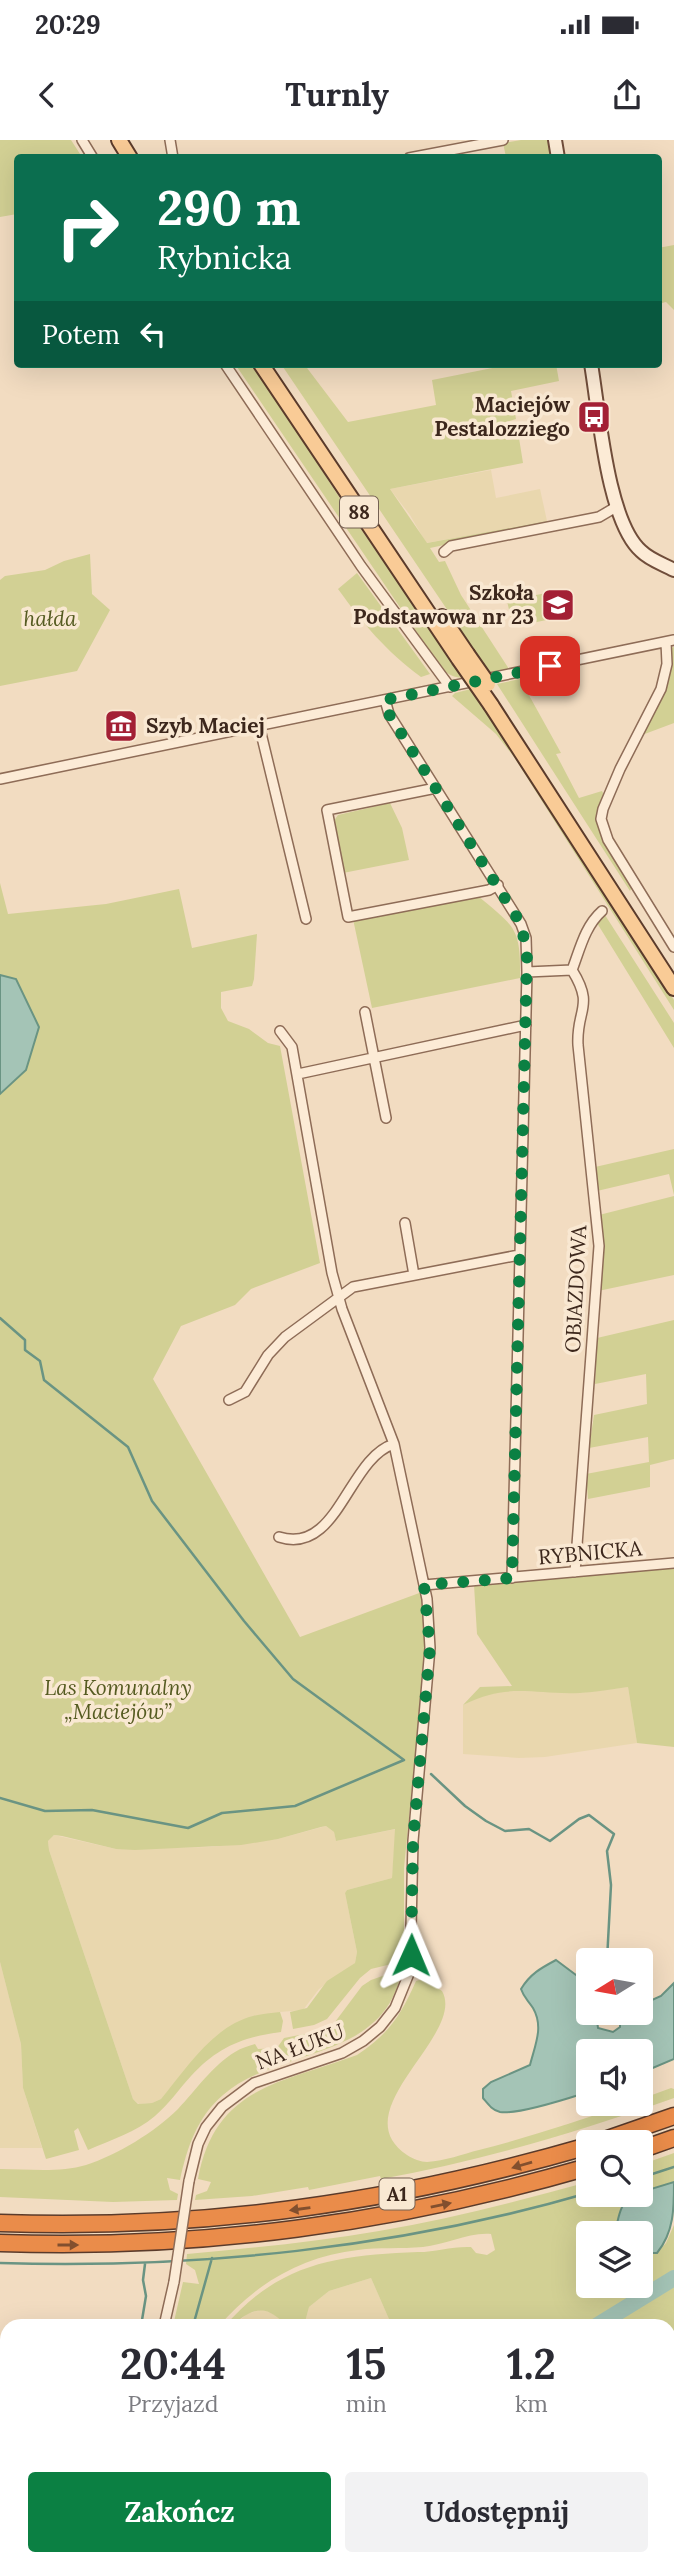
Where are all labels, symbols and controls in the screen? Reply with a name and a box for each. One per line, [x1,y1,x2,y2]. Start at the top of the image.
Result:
text: 20:29 [35,8,101,41]
text: Turnly [285,74,389,115]
icon: back [28,76,66,114]
icon: share [608,76,646,114]
text: 290 m [157,176,300,238]
icon: right [42,182,133,273]
text: Rybnicka [157,237,291,278]
icon: left [134,315,172,353]
text: Potem [42,318,120,351]
place label: Maciejów Pestalozziego [434,391,570,442]
bus stop icon: Maciejów Pestalozziego [575,398,613,436]
road number: 88 [340,496,378,528]
place label: Szkoła Podstawowa nr 23 [353,579,534,630]
school or university icon: Szkoła Podstawowa nr 23 [539,586,577,624]
park label: hałda [24,605,77,632]
pin [520,636,580,696]
icon: arrive [531,647,569,685]
museum icon: Szyb Maciej [102,707,140,745]
place label: Szyb Maciej [146,712,265,739]
street label: OBJAZDOWA [559,1224,592,1353]
street label: RYBNICKA [537,1534,644,1570]
park label: Las Komunalny „Maciejów” [44,1674,192,1725]
position arrow [374,1918,448,1992]
north arrow [576,1948,653,2025]
map controls [576,1948,653,2298]
street label: NA ŁUKU [252,2017,348,2076]
button: sound [576,2039,653,2116]
button: search [576,2130,653,2207]
one-way arrow [512,2160,533,2170]
road number: A1 [380,2178,414,2210]
one-way arrow [430,2199,452,2210]
one-way arrow [288,2204,310,2215]
button: layers [576,2221,653,2298]
one-way arrow [57,2239,79,2251]
text: 20:44 [120,2337,226,2391]
text: 15 [346,2337,386,2391]
text: 1.2 [507,2337,556,2391]
text: Przyjazd [127,2389,218,2418]
text: min [346,2389,387,2418]
text: km [515,2389,548,2418]
button: Zakończ [28,2472,331,2552]
button: Udostępnij [345,2472,648,2552]

